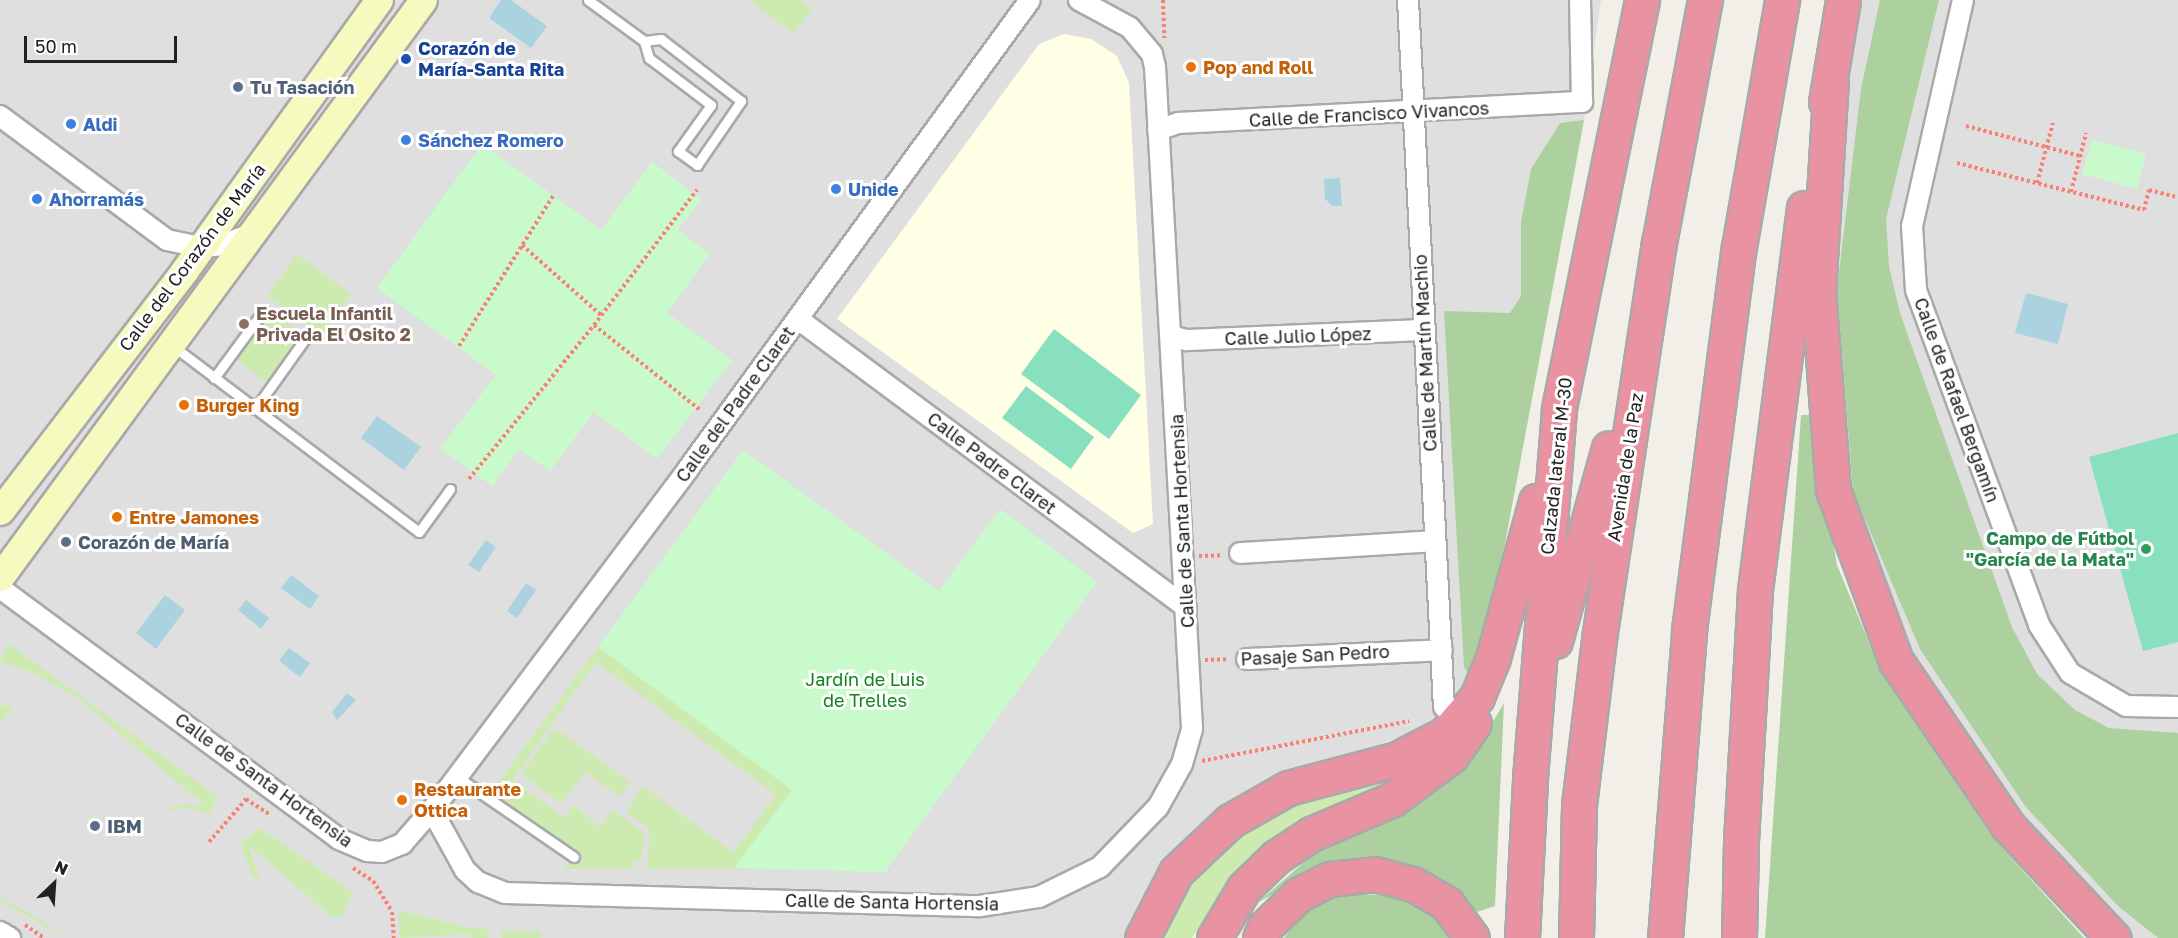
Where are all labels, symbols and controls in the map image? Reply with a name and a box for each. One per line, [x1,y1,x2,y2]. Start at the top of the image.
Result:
scale bar [27,24,180,62]
text: 50 m [35,35,77,57]
place label: Corazón de María-Santa Rita [418,38,564,80]
marker: Corazón de María-Santa Rita [399,52,413,66]
place label: Pop and Roll [1203,56,1313,78]
marker: Pop and Roll [1184,60,1198,74]
place label: Tu Tasación [250,76,354,98]
marker: Tu Tasación [231,80,245,94]
street label: Calle de Francisco Vivancos [1248,97,1490,131]
place label: Aldi [83,113,118,135]
marker: Aldi [64,117,78,131]
place label: Sánchez Romero [418,129,564,151]
marker: Sánchez Romero [399,133,413,147]
street label: Calle del Corazón de María [114,159,270,355]
place label: Unide [848,178,899,200]
marker: Unide [829,182,843,196]
place label: Ahorramás [49,188,144,210]
marker: Ahorramás [30,192,44,206]
street label: Calle de Martín Machio [1409,254,1441,452]
street label: Calle de Rafael Bergamín [1910,295,2004,505]
place label: Escuela Infantil Privada El Osito 2 [256,303,411,346]
marker: Escuela Infantil Privada El Osito 2 [237,317,251,331]
street label: Calle del Padre Claret [671,322,799,486]
street label: Calle Julio López [1224,323,1372,349]
street label: Calzada lateral M-30 [1536,376,1576,556]
street label: Avenida de la Paz [1603,391,1647,543]
place label: Burger King [196,394,299,416]
marker: Burger King [177,398,191,412]
street label: Calle Padre Claret [923,407,1061,519]
street label: Calle de Santa Hortensia [1166,413,1198,629]
place label: Entre Jamones [129,506,259,528]
marker: Entre Jamones [110,510,124,524]
place label: Campo de Fútbol "García de la Mata" [1966,528,2134,570]
place label: Corazón de María [78,531,229,553]
marker: Corazón de María [59,535,73,549]
marker: Campo de Fútbol "García de la Mata" [2139,542,2153,556]
street label: Pasaje San Pedro [1240,640,1390,670]
park label: Jardín de Luis de Trelles [805,669,925,712]
street label: Calle de Santa Hortensia [171,708,357,852]
place label: Restaurante Ottica [414,779,521,822]
marker: Restaurante Ottica [395,793,409,807]
place label: IBM [107,815,142,837]
marker: IBM [88,819,102,833]
north arrow [24,854,84,914]
text: N [52,856,71,879]
street label: Calle de Santa Hortensia [785,889,999,915]

